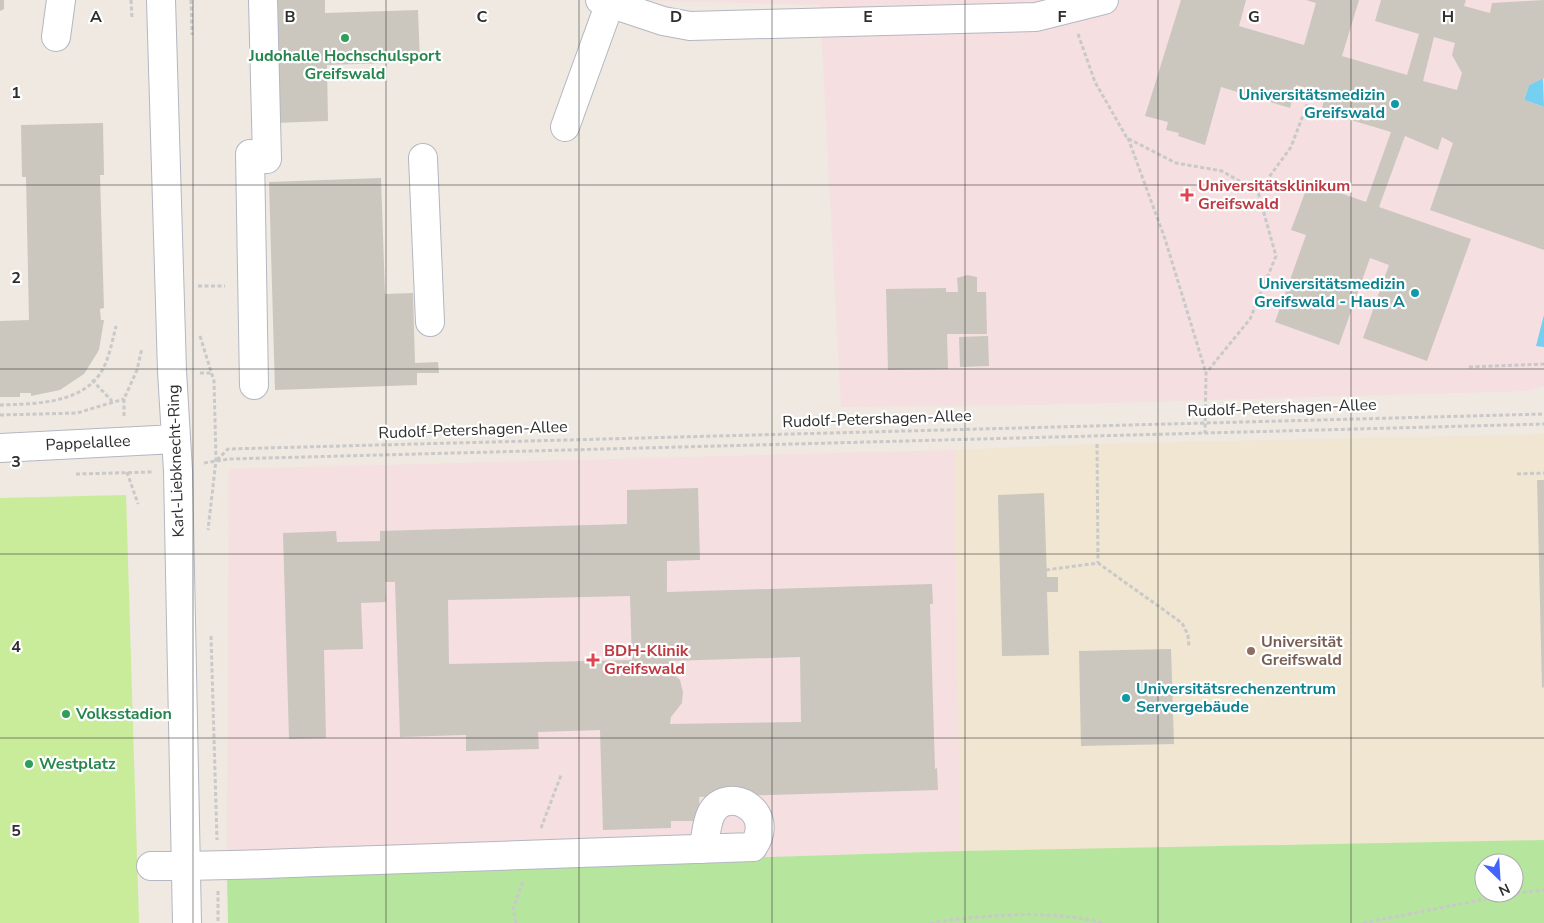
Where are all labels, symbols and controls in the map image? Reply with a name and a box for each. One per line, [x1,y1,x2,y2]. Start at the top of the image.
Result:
text: A [90,6,102,28]
text: B [284,6,296,28]
text: C [477,6,488,28]
text: D [670,6,682,28]
text: E [863,6,873,28]
text: F [1058,6,1067,28]
text: G [1248,6,1260,28]
text: H [1442,6,1454,28]
marker: Judohalle Hochschulsport Greifswald [339,32,351,44]
place label: Judohalle Hochschulsport Greifswald [248,45,442,85]
text: 1 [11,82,21,104]
place label: Universitätsmedizin Greifswald [1238,84,1385,124]
marker: Universitätsmedizin Greifswald [1389,98,1401,110]
place label: Universitätsklinikum Greifswald [1198,175,1350,215]
marker: Universitätsklinikum Greifswald [1180,188,1194,202]
text: 2 [11,267,21,289]
place label: Universitätsmedizin Greifswald - Haus A [1254,273,1405,313]
marker: Universitätsmedizin Greifswald - Haus A [1409,287,1421,299]
street label: Karl-Liebknecht-Ring [162,384,190,538]
street label: Rudolf-Petershagen-Allee [1187,394,1377,422]
street label: Rudolf-Petershagen-Allee [782,405,972,433]
street label: Rudolf-Petershagen-Allee [378,416,568,444]
street label: Pappelallee [45,430,131,456]
text: 3 [11,451,21,473]
place label: Universität Greifswald [1261,631,1343,671]
text: 4 [11,636,21,658]
place label: BDH-Klinik Greifswald [604,640,689,680]
marker: Universität Greifswald [1245,645,1257,657]
marker: BDH-Klinik Greifswald [586,653,600,667]
place label: Universitätsrechenzentrum Servergebäude [1136,678,1336,718]
marker: Universitätsrechenzentrum Servergebäude [1120,692,1132,704]
place label: Volksstadion [75,703,172,725]
marker: Volksstadion [60,708,72,720]
place label: Westplatz [39,753,116,775]
marker: Westplatz [23,758,35,770]
text: 5 [11,820,21,842]
north arrow [1474,853,1524,903]
text: N [1496,879,1513,900]

